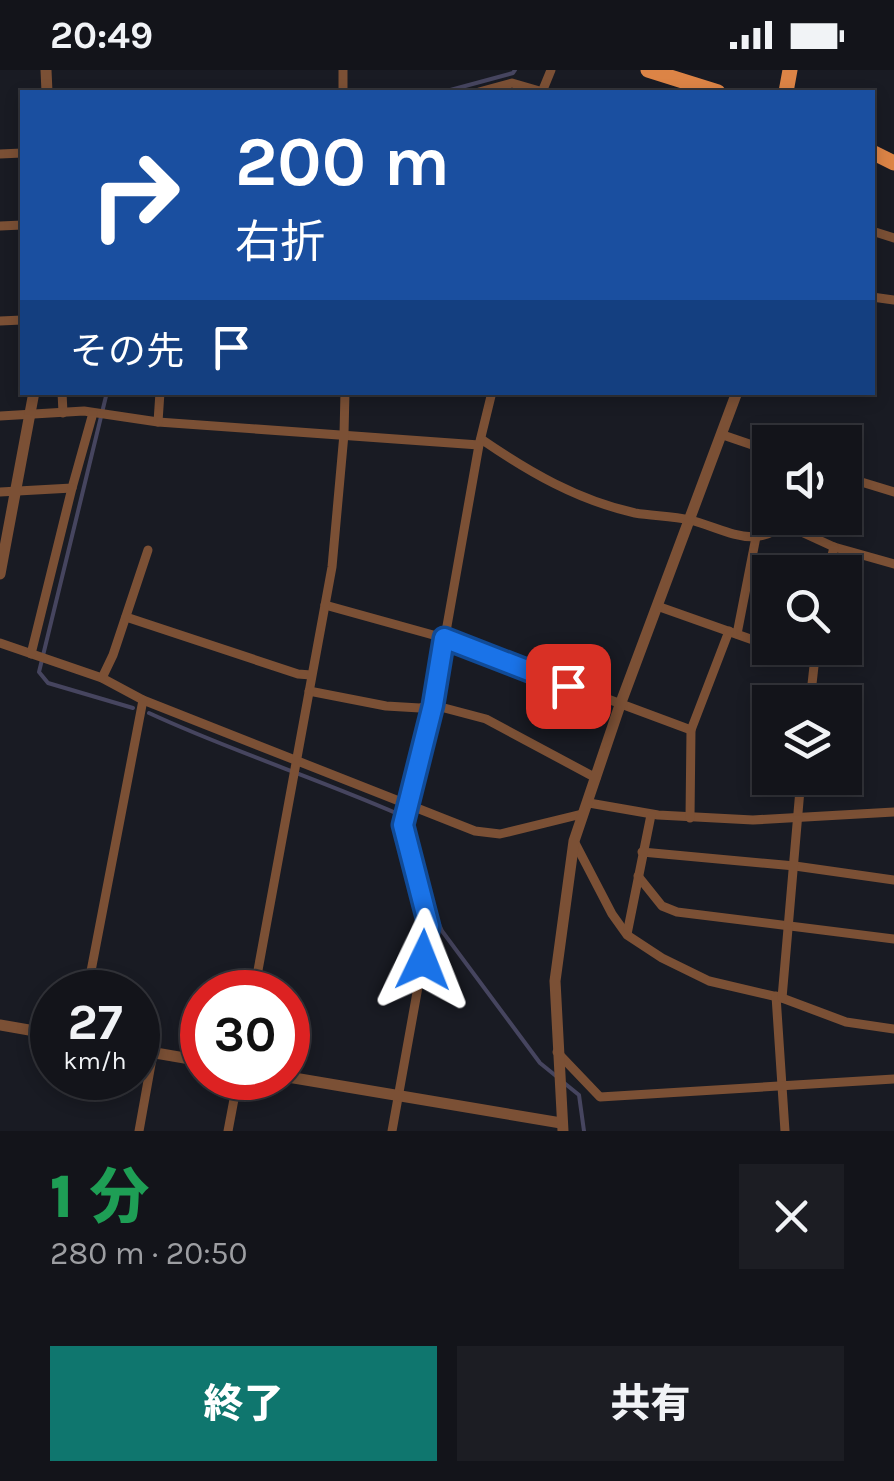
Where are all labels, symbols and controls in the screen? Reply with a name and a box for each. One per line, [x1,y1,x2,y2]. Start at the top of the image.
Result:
text: 20:49 [50,13,153,58]
text: 200 m [235,121,450,203]
icon: right [70,130,200,260]
text: 右折 [235,216,325,268]
icon: arrive [204,320,259,375]
text: その先 [70,329,184,374]
map controls [752,425,862,795]
button: sound [752,425,862,535]
button: search [752,555,862,665]
pin [526,644,611,729]
icon: arrive [541,659,596,714]
button: layers [752,685,862,795]
position arrow [371,908,475,1012]
speed limit sign: 30 [180,970,310,1100]
text: 27 [67,993,123,1052]
text: km/h [63,1046,127,1075]
text: 1 分 [50,1162,149,1232]
button: close [739,1164,844,1269]
text: 280 m · 20:50 [50,1235,248,1272]
button: 終了 [50,1346,437,1461]
button: 共有 [457,1346,844,1461]

